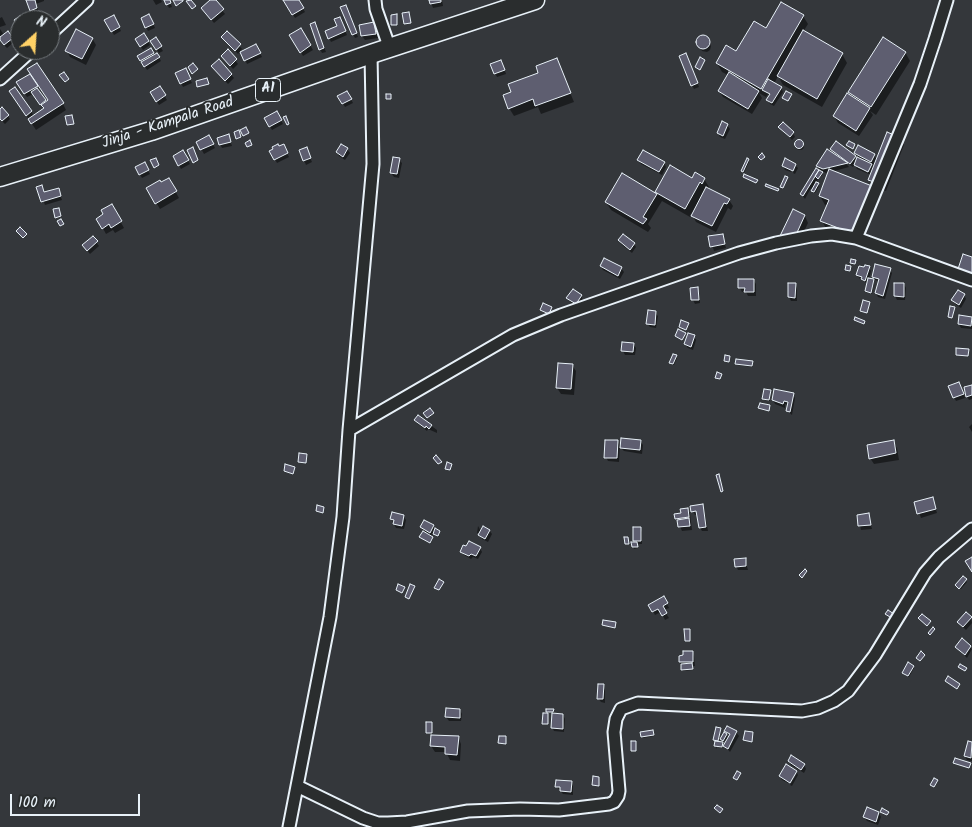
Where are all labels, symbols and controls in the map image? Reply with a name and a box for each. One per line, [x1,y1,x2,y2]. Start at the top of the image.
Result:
north arrow [10,10,60,60]
text: N [32,11,50,34]
road number: A1 [256,78,280,102]
street label: Jinja - Kampala Road [100,94,236,154]
scale bar [12,784,142,816]
text: 100 m [18,791,56,815]

